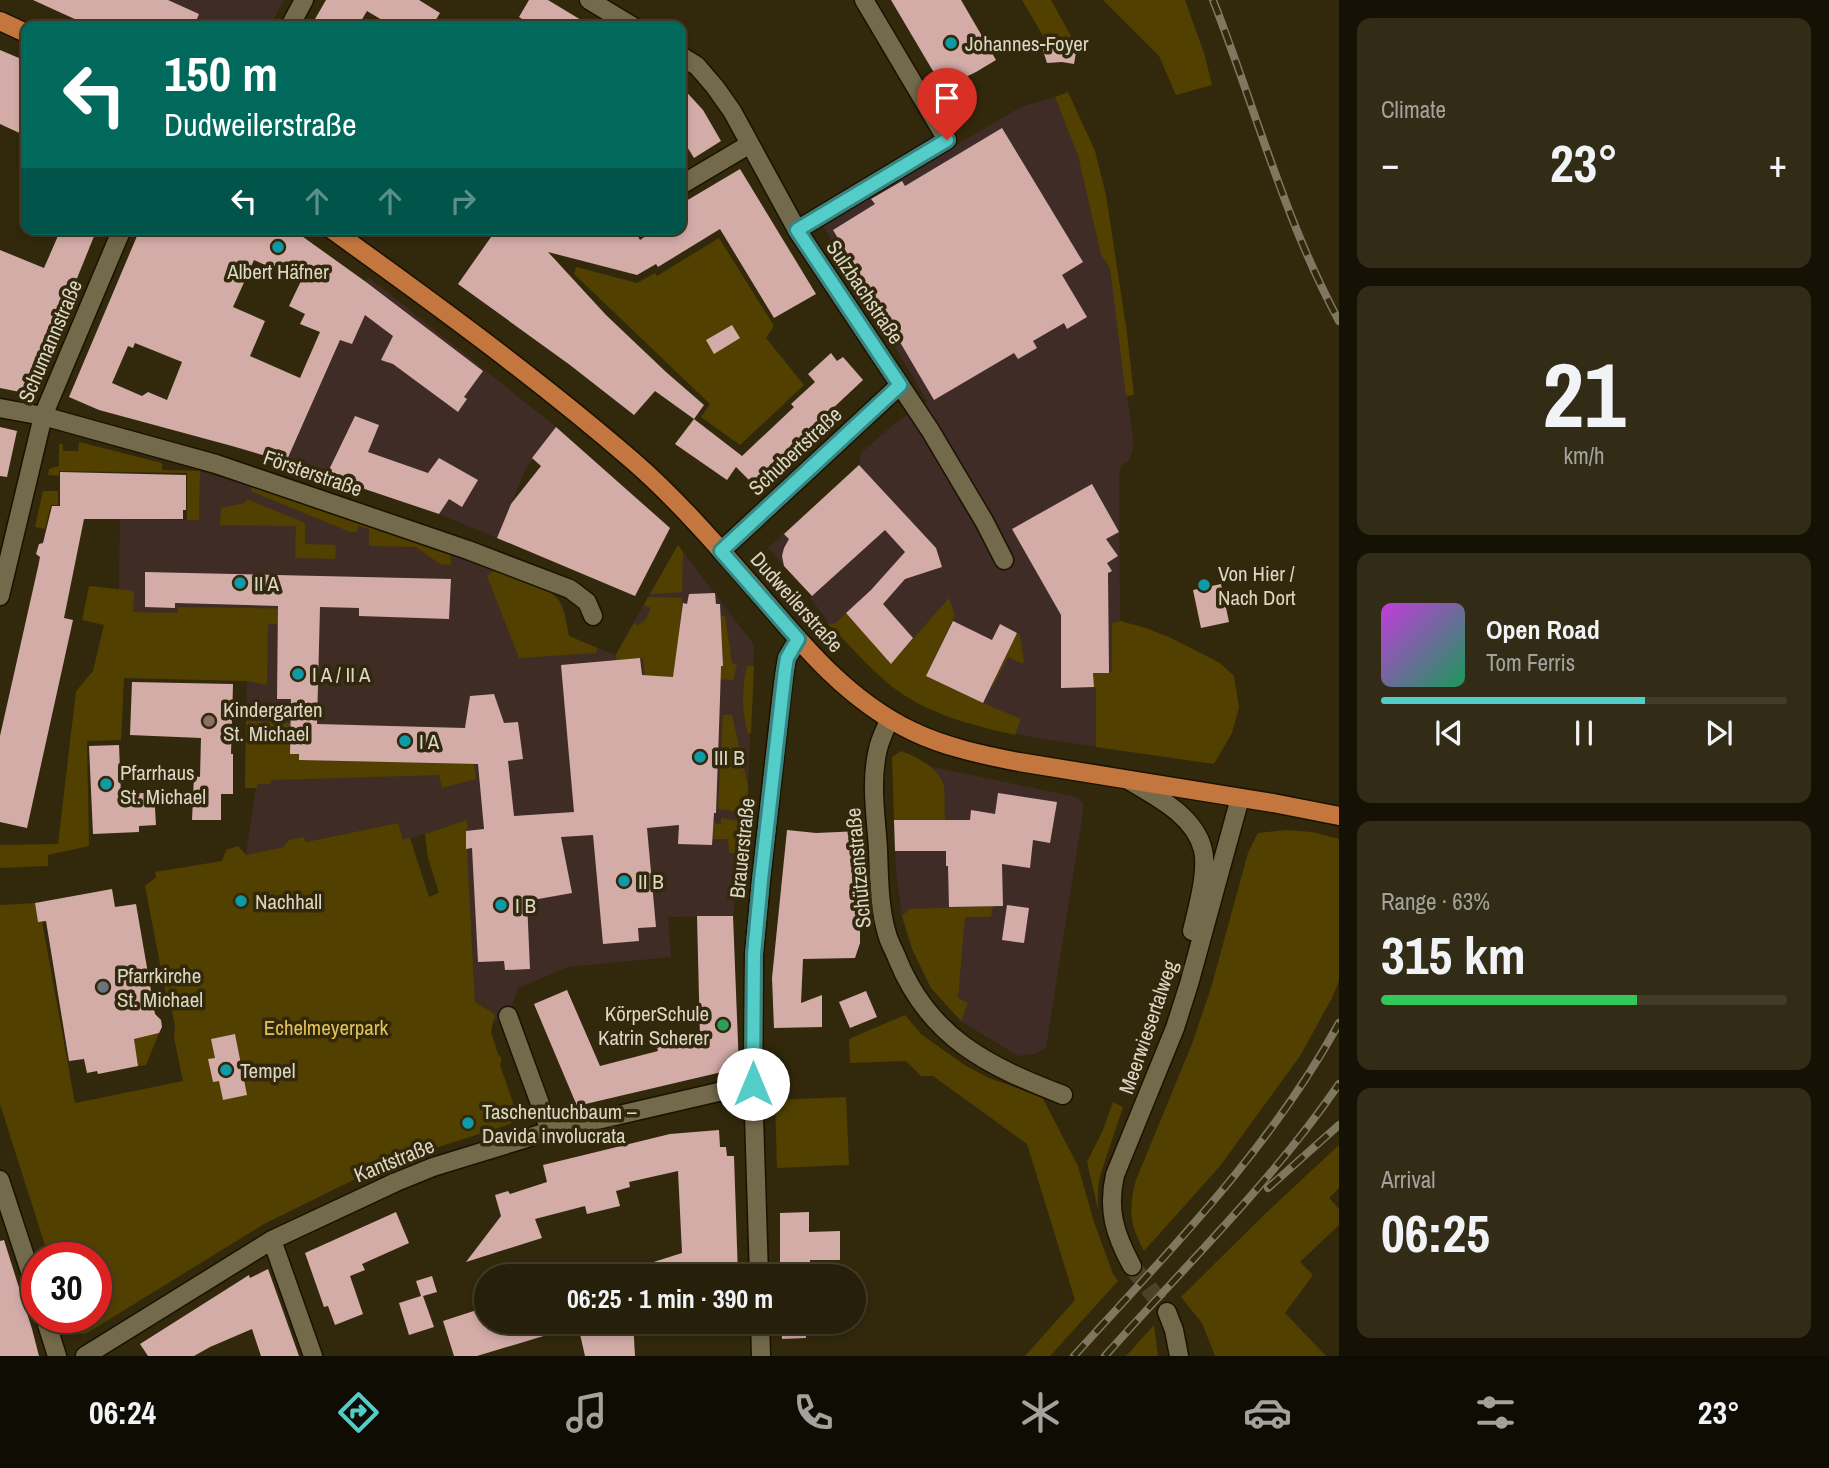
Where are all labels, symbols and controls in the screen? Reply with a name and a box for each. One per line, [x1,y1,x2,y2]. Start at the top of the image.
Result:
place label: Johannes-Foyer [965,29,1089,58]
marker: Johannes-Foyer [943,35,959,51]
text: 150 m [164,40,278,106]
icon: left [49,49,140,140]
pin [917,68,977,140]
icon: arrive [928,79,966,117]
text: Climate [1381,94,1446,125]
text: Dudweilerstraße [164,103,356,146]
text: 23° [1550,128,1618,198]
text: − [1381,138,1399,189]
text: + [1769,138,1787,189]
icon: left [225,182,263,220]
icon: ahead [298,182,336,220]
icon: ahead [371,182,409,220]
icon: right [444,182,482,220]
street label: Sulzbachstraße [820,234,910,350]
marker: Albert Häfner [270,239,286,255]
place label: Albert Häfner [226,257,329,286]
street label: Schumannstraße [11,275,89,407]
text: 21 [1543,333,1626,455]
street label: Schubertstraße [742,400,848,502]
text: km/h [1564,440,1604,471]
street label: Försterstraße [260,443,366,503]
street label: Dudweilerstraße [744,545,850,659]
place label: Von Hier / Nach Dort [1218,559,1296,612]
place label: II A [254,569,279,598]
marker: II A [232,575,248,591]
marker: Von Hier / Nach Dort [1196,577,1212,593]
text: Open Road [1486,612,1600,647]
text: Tom Ferris [1486,647,1575,678]
place label: I A / II A [312,660,371,689]
marker: I A / II A [290,666,306,682]
place label: Kindergarten St. Michael [223,695,323,748]
marker: Kindergarten St. Michael [201,713,217,729]
icon: previous [1430,714,1468,752]
icon: pause [1565,714,1603,752]
icon: next [1700,714,1738,752]
place label: I A [419,727,440,756]
marker: I A [397,733,413,749]
place label: III B [714,743,745,772]
marker: III B [692,749,708,765]
place label: Pfarrhaus St. Michael [120,758,206,811]
marker: Pfarrhaus St. Michael [98,776,114,792]
street label: Brauerstraße [722,797,762,899]
street label: Schützenstraße [838,807,878,929]
place label: II B [638,867,664,896]
marker: II B [616,873,632,889]
text: Range · 63% [1381,886,1490,917]
place label: Nachhall [255,887,322,916]
place label: I B [515,891,536,920]
marker: Nachhall [233,893,249,909]
marker: I B [493,897,509,913]
text: 315 km [1381,920,1526,990]
street label: Meerwiesertalweg [1112,956,1185,1098]
place label: Pfarrkirche St. Michael [117,961,203,1014]
marker: Pfarrkirche St. Michael [95,979,111,995]
place label: KörperSchule Katrin Scherer [598,999,709,1052]
park label: Echelmeyerpark [264,1013,389,1042]
marker: KörperSchule Katrin Scherer [715,1017,731,1033]
position arrow [716,1047,790,1121]
place label: Tempel [240,1056,296,1085]
marker: Tempel [218,1062,234,1078]
place label: Taschentuchbaum – Davida involucrata [482,1097,637,1150]
marker: Taschentuchbaum – Davida involucrata [460,1115,476,1131]
street label: Kantstraße [350,1131,438,1189]
text: Arrival [1381,1164,1436,1195]
text: 06:25 [1381,1198,1490,1268]
speed limit sign: 30 [21,1242,112,1333]
text: 06:25 · 1 min · 390 m [567,1281,773,1316]
icon: directions [334,1388,383,1437]
icon: music [562,1388,611,1437]
icon: phone [789,1388,838,1437]
icon: climate [1016,1388,1065,1437]
icon: car [1243,1388,1292,1437]
icon: filters [1471,1388,1520,1437]
text: 06:24 [89,1391,156,1434]
text: 23° [1698,1391,1740,1434]

